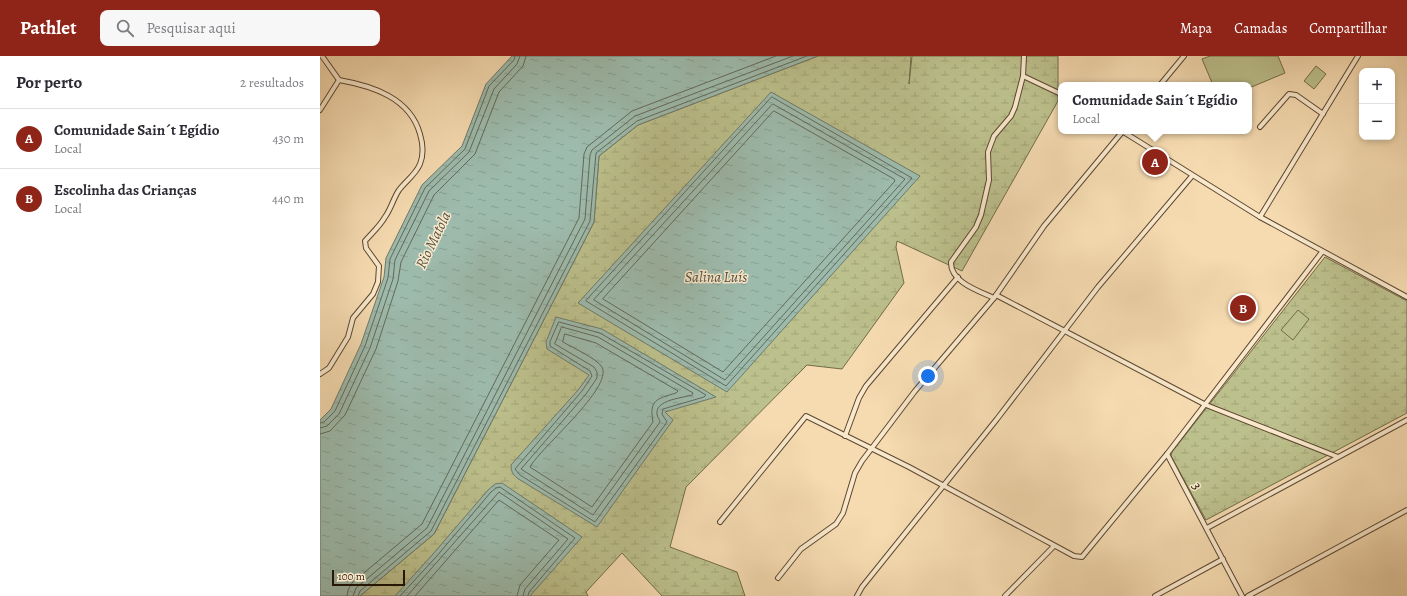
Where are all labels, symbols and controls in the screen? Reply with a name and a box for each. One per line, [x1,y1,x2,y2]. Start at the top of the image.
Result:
search box [100,10,380,46]
text: Pathlet [20,15,76,41]
icon: search [114,17,136,39]
text: Pesquisar aqui [146,18,236,38]
text: Mapa [1180,19,1212,38]
text: Camadas [1234,19,1287,38]
text: Compartilhar [1309,19,1387,38]
map controls [1359,68,1395,140]
button: + [1359,68,1395,104]
text: Por perto [16,71,82,94]
text: 2 resultados [240,74,304,91]
popup [1058,82,1252,134]
text: Comunidade Sain´t Egídio [1072,90,1238,110]
button: − [1359,104,1395,140]
text: Local [1072,110,1100,127]
text: Comunidade Sain´t Egídio [54,120,219,140]
text: A [25,130,33,147]
text: 430 m [272,130,304,147]
text: Local [54,140,82,157]
pin: A [1142,147,1168,177]
text: Escolinha das Crianças [54,180,197,200]
text: B [25,190,33,207]
text: 440 m [272,190,304,207]
text: Local [54,200,82,217]
water label: Rio Matola [411,208,455,272]
water label: Salina Luís [685,267,747,287]
pin: B [1230,293,1256,323]
your location [918,366,938,386]
street label: 3 [1187,479,1207,493]
scale bar [332,568,405,587]
text: 100 m [338,569,365,584]

